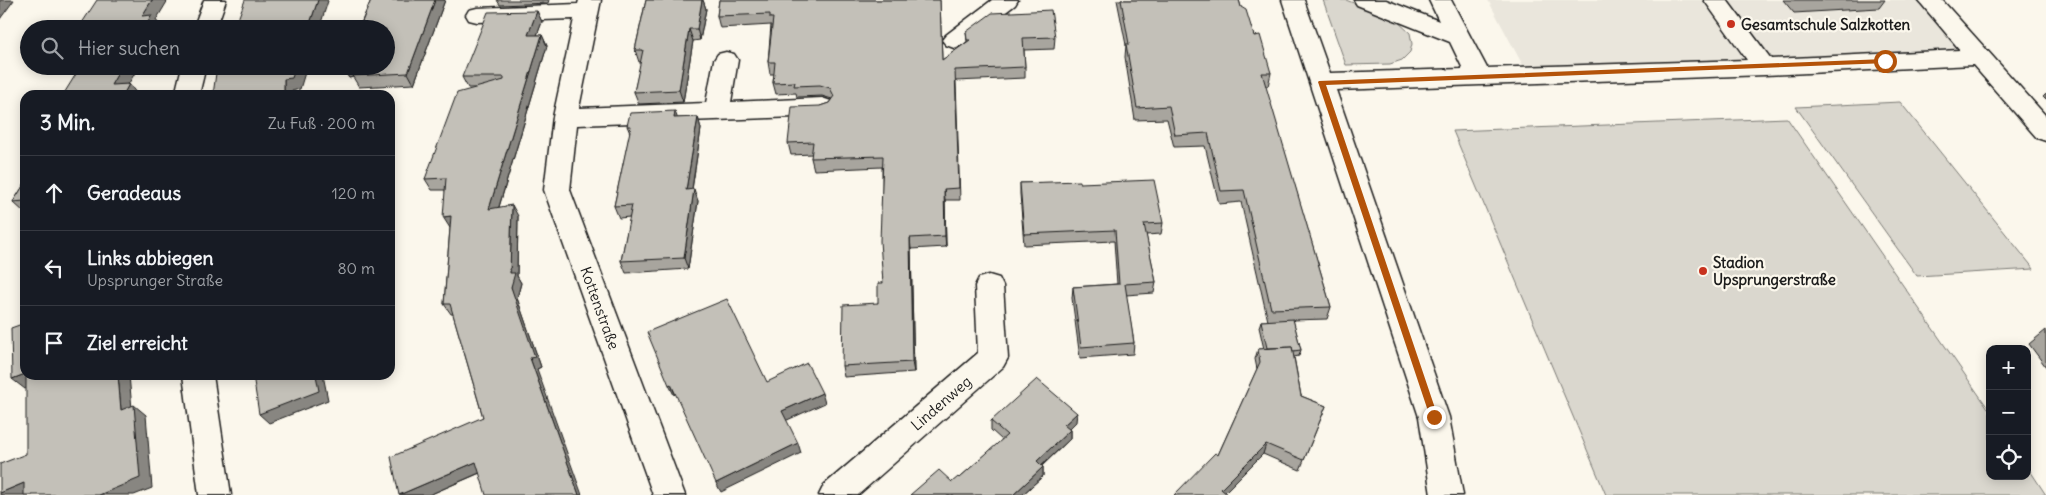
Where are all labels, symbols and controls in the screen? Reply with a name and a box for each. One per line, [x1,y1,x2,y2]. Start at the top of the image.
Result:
place label: Gesamtschule Salzkotten [1741,15,1911,34]
marker: Gesamtschule Salzkotten [1725,18,1737,30]
search box [20,20,395,75]
icon: search [38,34,66,62]
text: Hier suchen [78,36,180,60]
route start [1874,50,1897,73]
text: 3 Min. [40,109,95,136]
text: Zu Fuß · 200 m [268,113,375,133]
icon: ahead [40,179,68,207]
text: Geradeaus [87,181,181,205]
text: 120 m [332,183,375,203]
text: Links abbiegen [87,246,214,270]
place label: Stadion Upsprungerstraße [1713,253,1836,290]
icon: left [40,254,68,282]
text: 80 m [337,258,375,278]
street label: Kottenstraße [576,264,624,352]
marker: Stadion Upsprungerstraße [1697,265,1709,277]
text: Upsprunger Straße [87,270,223,290]
icon: arrive [40,329,68,357]
text: Ziel erreicht [87,331,188,355]
map controls [1986,345,2031,480]
button: + [1986,345,2031,390]
street label: Lindenweg [907,372,975,434]
button: − [1986,390,2031,435]
route end [1423,406,1446,429]
button: locate [1986,435,2031,480]

